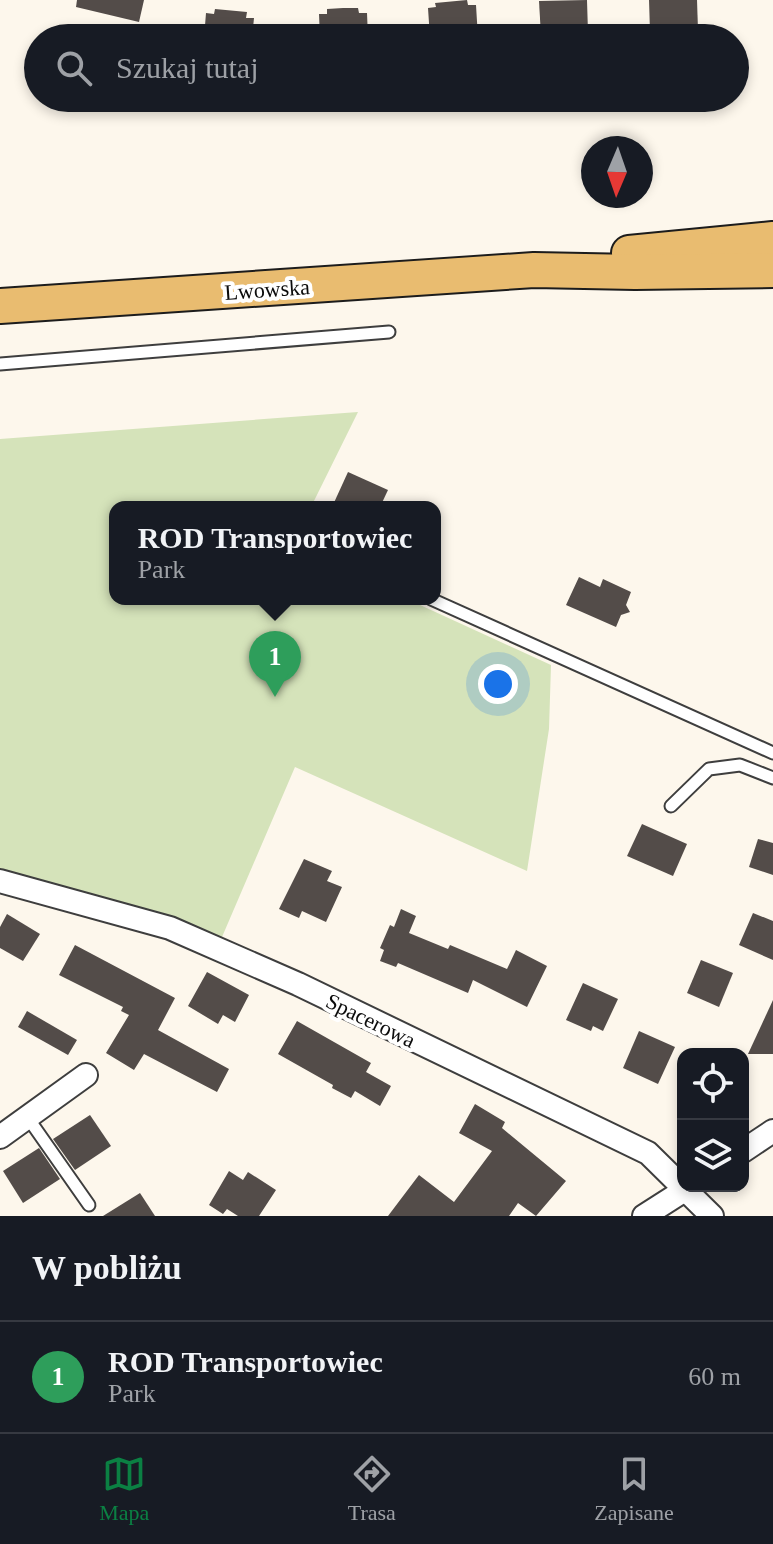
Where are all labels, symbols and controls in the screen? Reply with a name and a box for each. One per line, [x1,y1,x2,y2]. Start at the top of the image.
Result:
search box [24,24,749,112]
icon: search [52,46,96,90]
text: Szukaj tutaj [116,51,258,84]
north arrow [581,136,653,208]
street label: Lwowska [223,274,311,305]
popup [109,501,441,605]
text: ROD Transportowiec [138,521,412,554]
text: Park [138,555,185,584]
pin: 1 [249,631,301,697]
your location [478,664,518,704]
street label: Spacerowa [322,988,420,1053]
map controls [677,1048,749,1192]
button: locate [677,1048,749,1120]
button: layers [677,1120,749,1192]
text: W pobliżu [32,1249,182,1286]
text: ROD Transportowiec [108,1345,383,1378]
text: 1 [52,1362,65,1391]
text: 60 m [688,1362,741,1391]
text: Park [108,1379,156,1408]
tab: Mapa [99,1452,149,1526]
tab: Trasa [348,1452,396,1526]
tab: Zapisane [594,1452,674,1526]

